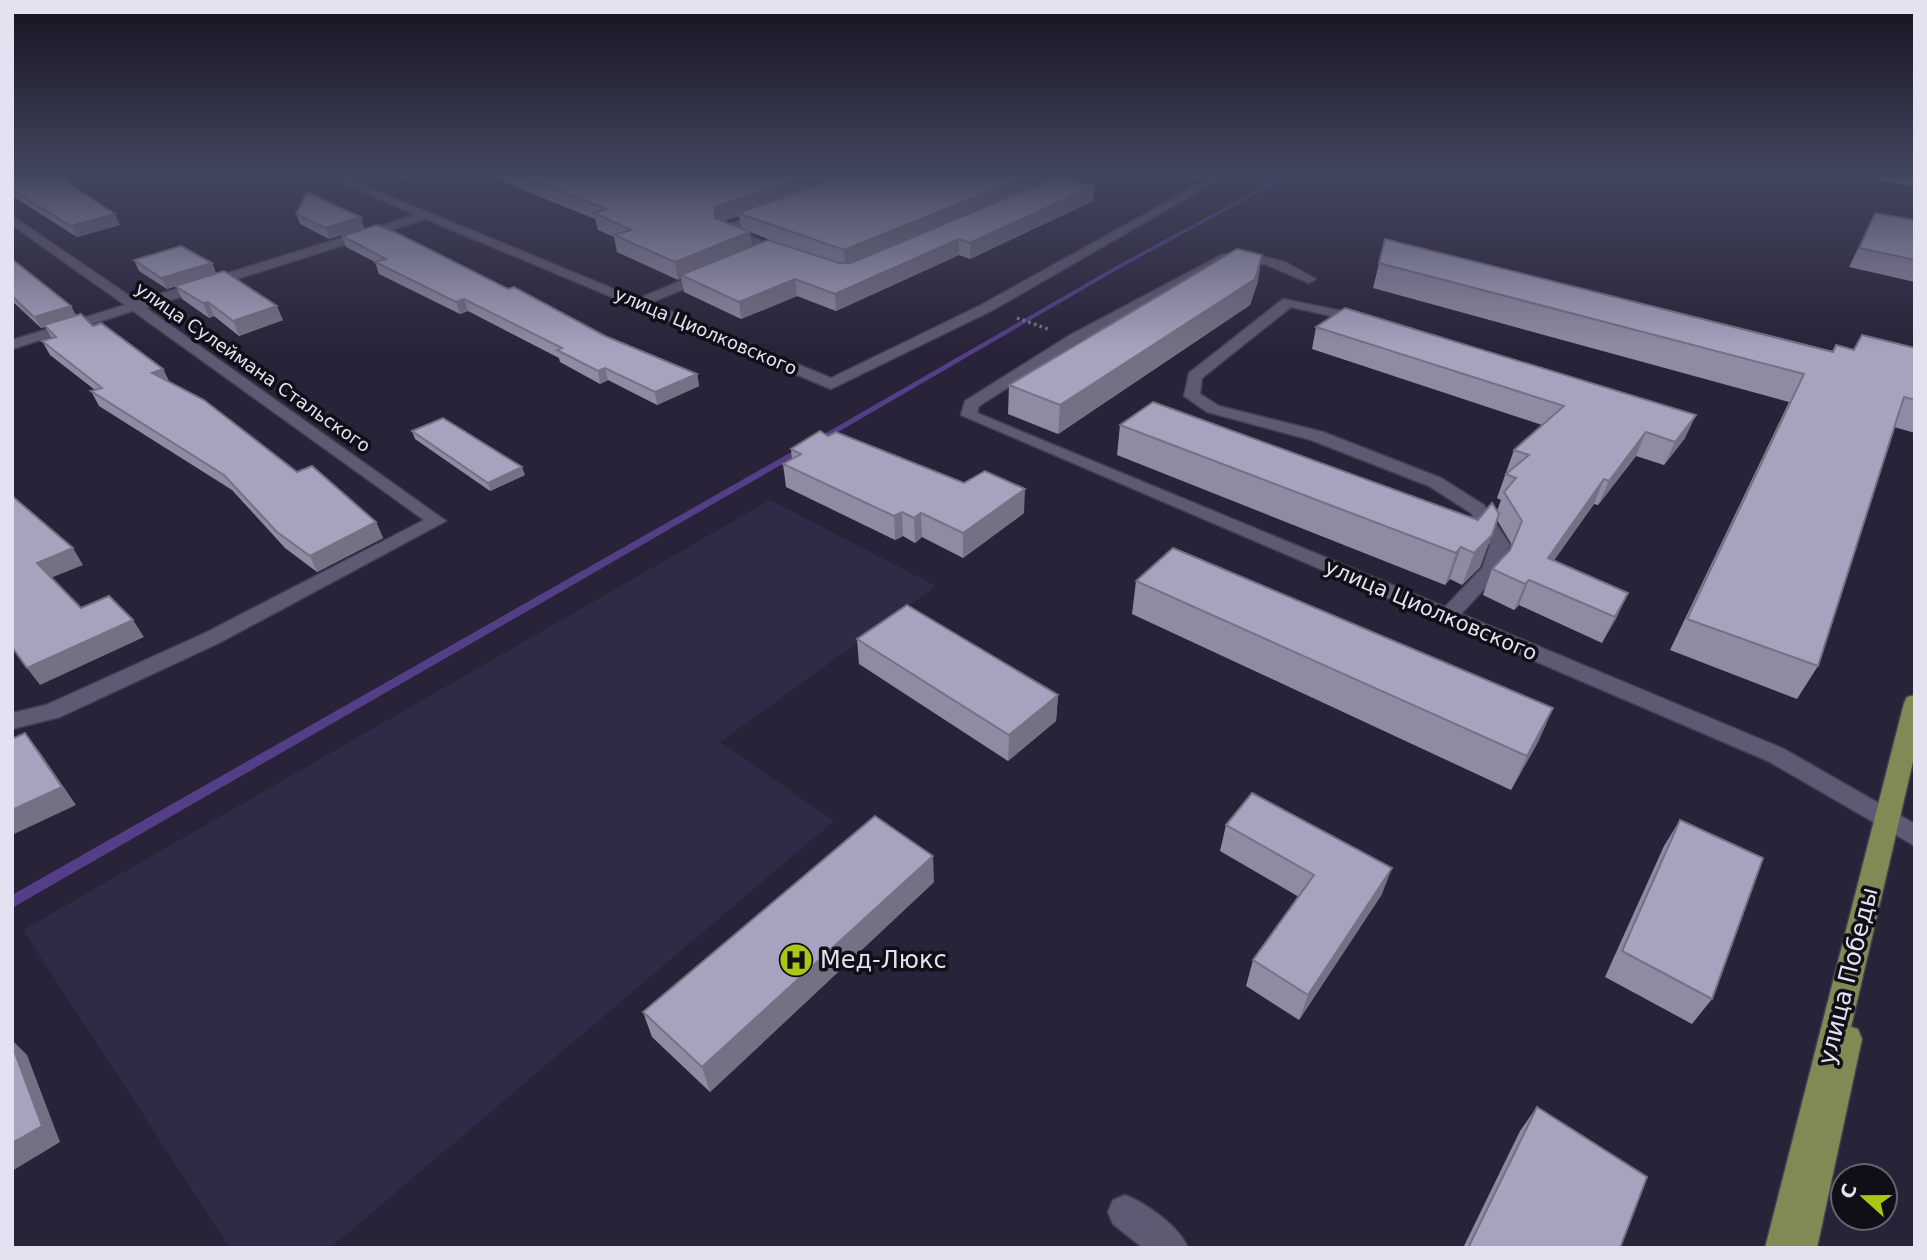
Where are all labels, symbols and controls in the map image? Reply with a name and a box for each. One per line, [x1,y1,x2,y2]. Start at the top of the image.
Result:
street label: улица Сулеймана Стальского [132,278,374,456]
street label: улица Циолковского [612,283,800,379]
street label: улица Циолковского [1321,554,1541,666]
street label: улица Победы [1812,884,1884,1068]
hospital icon: Мед-Люкс [777,941,815,979]
place label: Мед-Люкс [820,946,947,974]
north arrow [1829,1162,1899,1232]
text: С [1835,1180,1861,1201]

